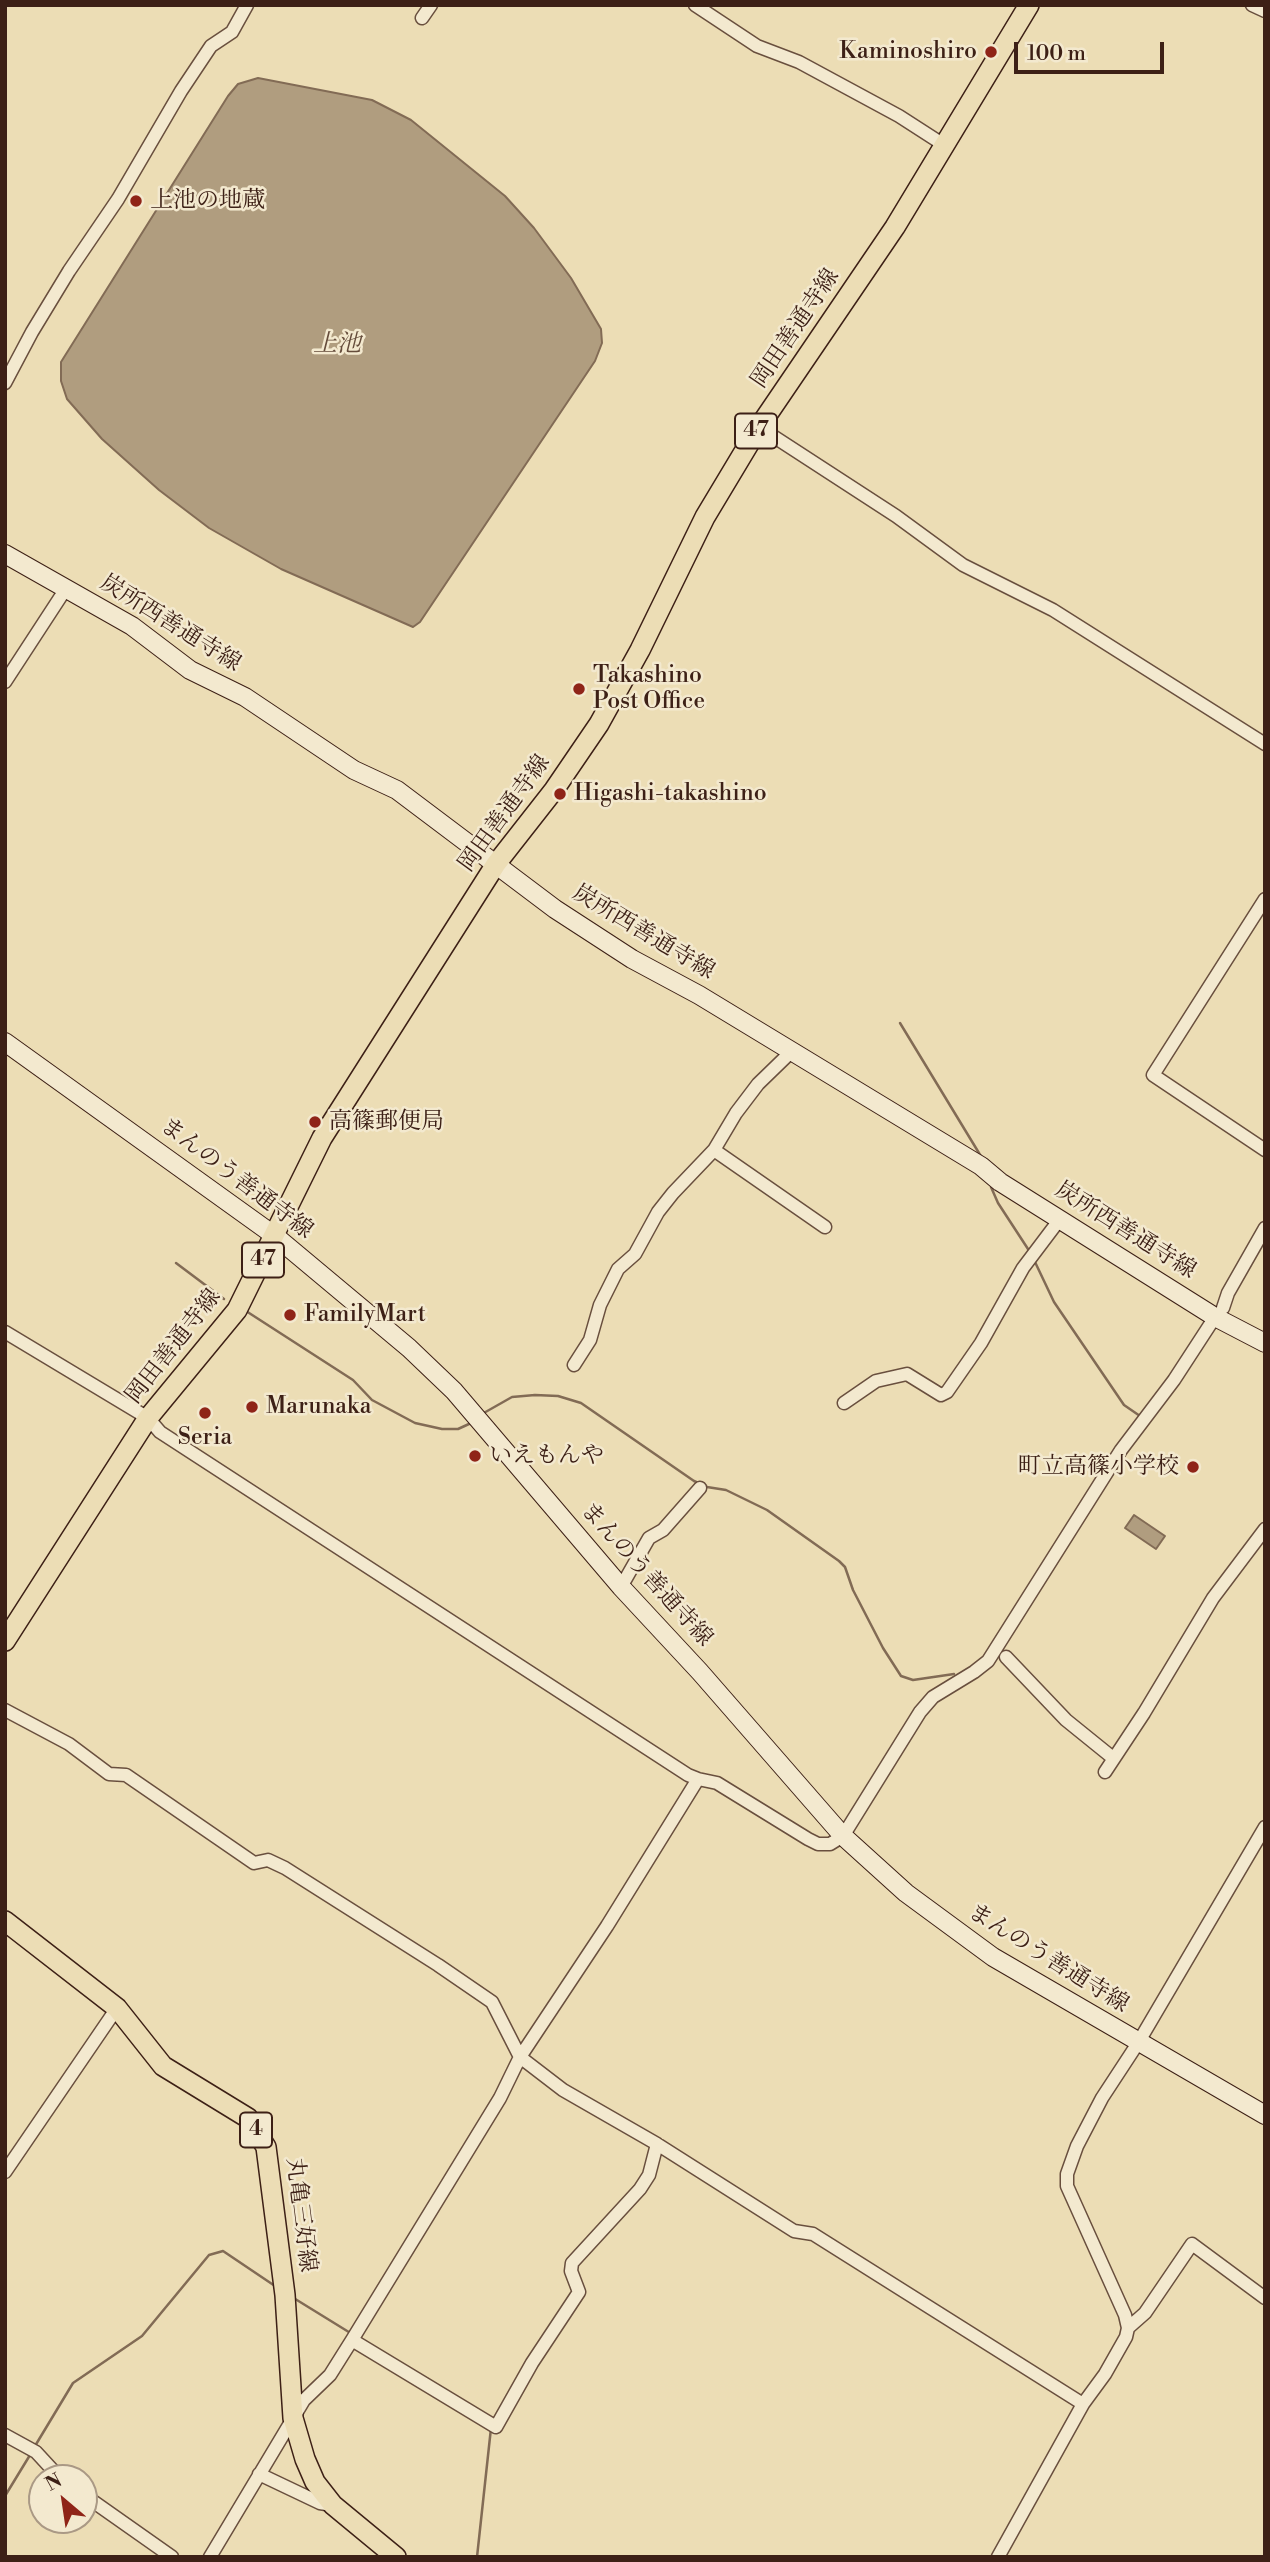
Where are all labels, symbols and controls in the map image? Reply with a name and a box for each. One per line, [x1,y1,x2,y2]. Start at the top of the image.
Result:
scale bar [1018,28,1168,72]
place label: Kaminoshiro [839,38,977,66]
text: 100 m [1027,41,1086,67]
marker: Kaminoshiro [983,44,999,60]
place label: 上池の地蔵 [150,187,265,215]
marker: 上池の地蔵 [128,193,144,209]
street label: 岡田善通寺線 [746,264,846,394]
water label: 上池 [313,331,361,359]
road number: 47 [735,414,777,448]
street label: 炭所西善通寺線 [94,570,246,678]
place label: Takashino Post Office [593,662,705,716]
marker: Takashino Post Office [571,681,587,697]
street label: 岡田善通寺線 [453,750,557,878]
place label: Higashi-takashino [574,780,767,808]
marker: Higashi-takashino [552,786,568,802]
street label: 炭所西善通寺線 [567,880,719,986]
place label: 高篠郵便局 [329,1108,444,1136]
street label: まんのう善通寺線 [154,1113,318,1245]
marker: 高篠郵便局 [307,1114,323,1130]
street label: 炭所西善通寺線 [1049,1177,1201,1285]
road number: 47 [242,1242,284,1278]
street label: 岡田善通寺線 [121,1284,227,1410]
place label: FamilyMart [304,1301,426,1329]
marker: FamilyMart [282,1307,298,1323]
place label: Marunaka [266,1393,371,1421]
marker: Marunaka [244,1399,260,1415]
marker: Seria [197,1405,213,1421]
place label: Seria [178,1424,232,1452]
place label: いえもんや [489,1442,604,1470]
marker: いえもんや [467,1448,483,1464]
place label: 町立高篠小学校 [1018,1453,1179,1481]
marker: 町立高篠小学校 [1185,1459,1201,1475]
street label: まんのう善通寺線 [574,1497,718,1653]
street label: まんのう善通寺線 [963,1899,1133,2019]
road number: 4 [240,2112,272,2148]
street label: 丸亀三好線 [279,2156,321,2274]
north arrow [28,2464,98,2534]
text: N [41,2468,66,2497]

